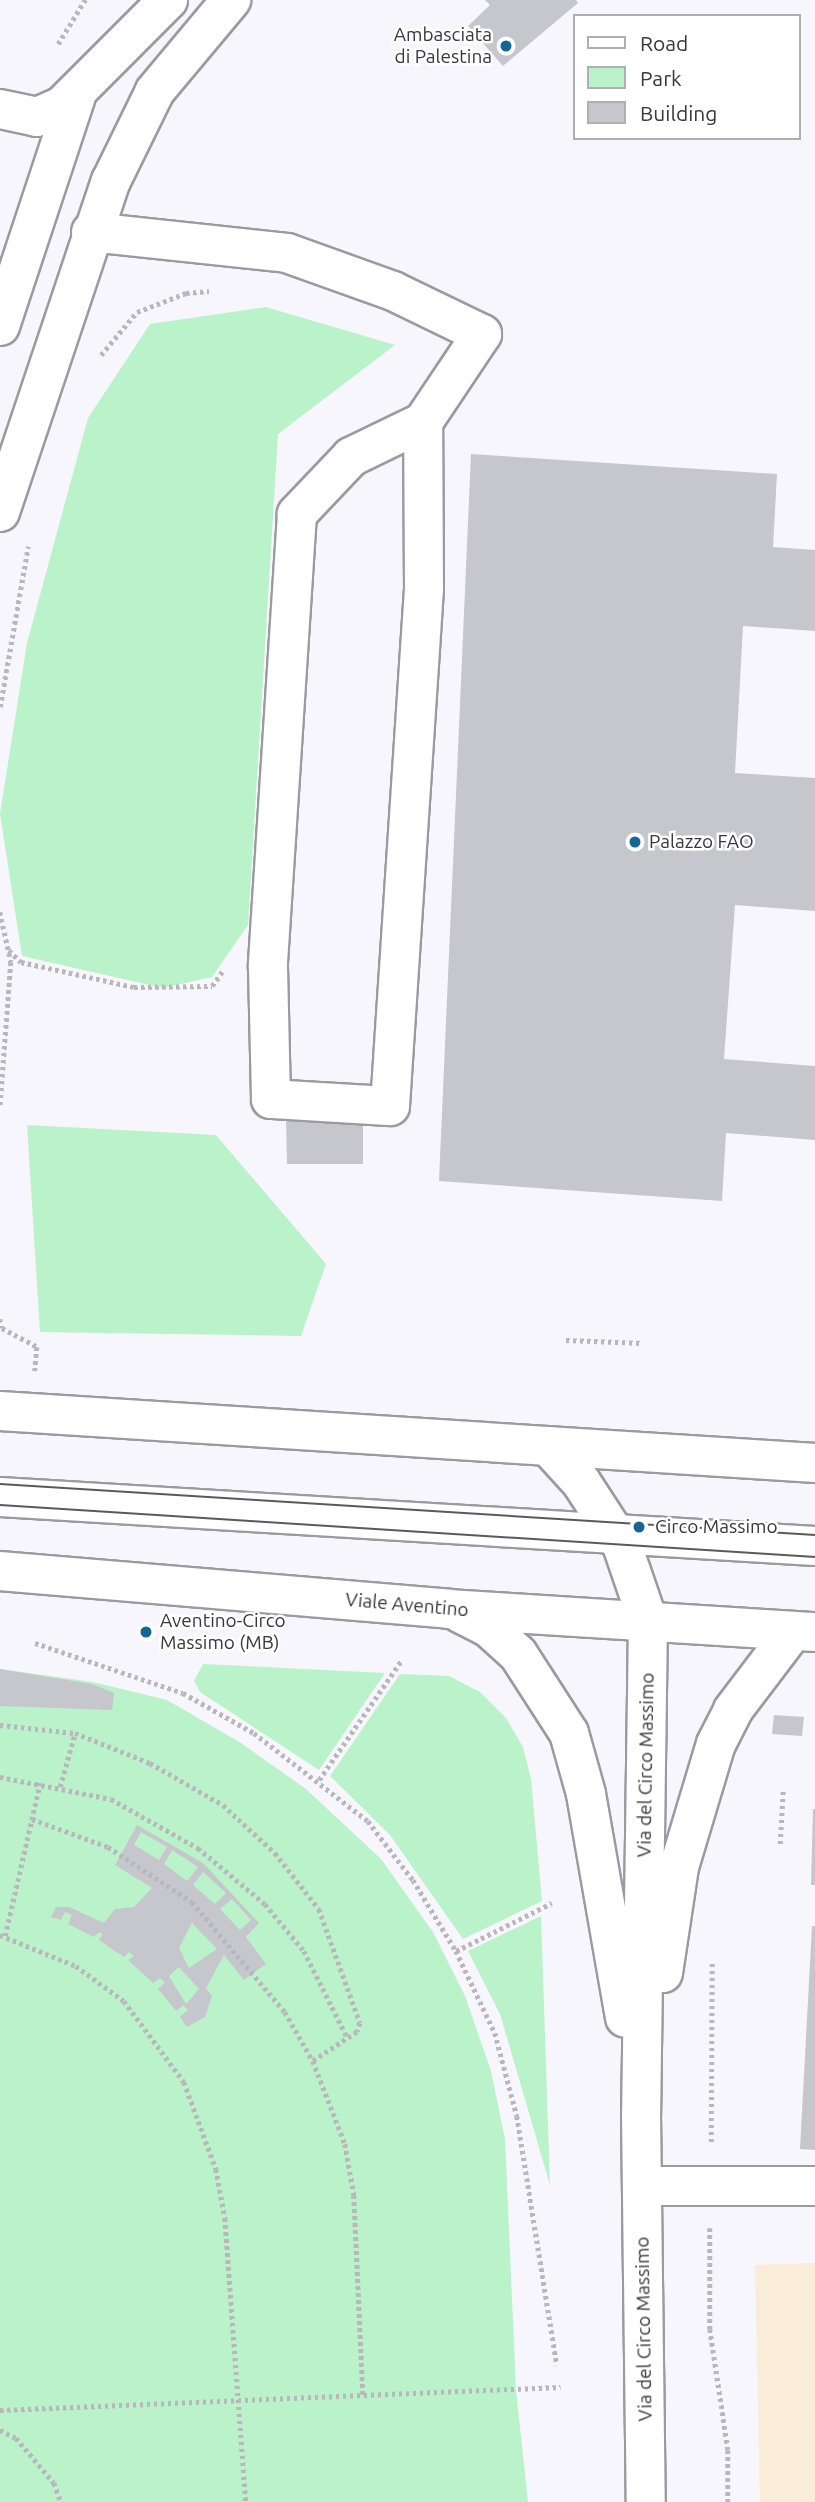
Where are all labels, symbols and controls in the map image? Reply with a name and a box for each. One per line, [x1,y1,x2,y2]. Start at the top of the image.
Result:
legend [574,14,801,140]
place label: Ambasciata di Palestina [394,24,492,68]
text: Road [640,31,688,55]
marker: Ambasciata di Palestina [498,38,514,54]
text: Park [640,66,682,90]
text: Building [640,101,717,125]
place label: Palazzo FAO [649,831,754,853]
marker: Palazzo FAO [627,834,643,850]
place label: Circo Massimo [655,1516,778,1538]
marker: Circo Massimo [629,1517,649,1537]
street label: Viale Aventino [344,1588,470,1622]
place label: Aventino-Circo Massimo (MB) [160,1610,286,1654]
marker: Aventino-Circo Massimo (MB) [138,1624,154,1640]
street label: Via del Circo Massimo [633,1672,659,1858]
street label: Via del Circo Massimo [631,2236,657,2422]

